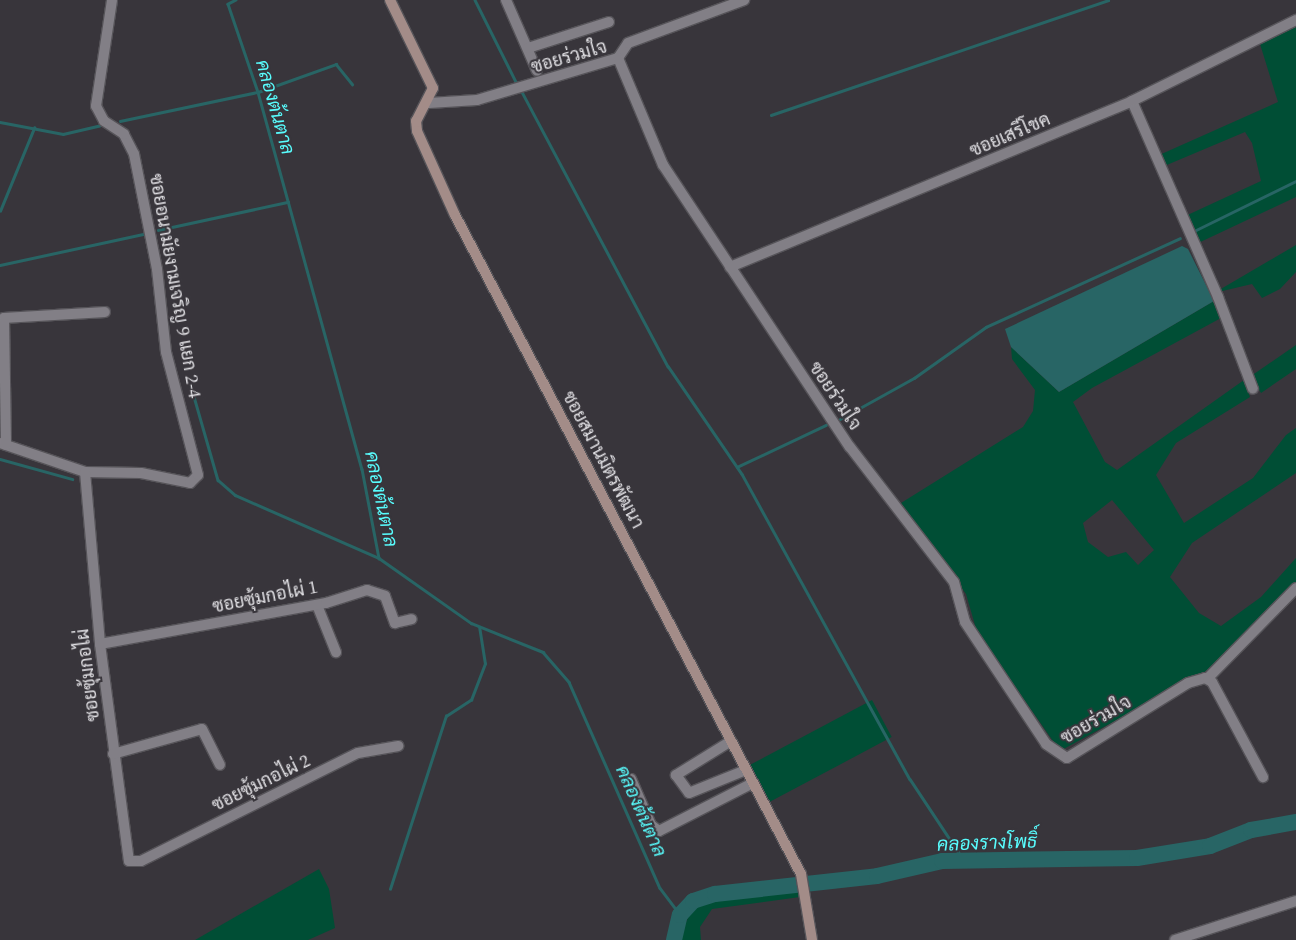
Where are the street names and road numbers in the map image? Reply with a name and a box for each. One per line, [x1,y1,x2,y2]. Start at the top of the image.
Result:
street label: ซอยร่วมใจ [529,36,609,78]
street label: ซอยเสรีโชค [967,108,1053,162]
street label: ซอยอนามัยงามเจริญ 9 แยก 2-4 [145,172,205,400]
street label: ซอยร่วมใจ [804,358,866,434]
street label: ซอยสมานมิตรพัฒนา [558,388,648,532]
street label: ซอยซุ้มกอไผ่ 1 [211,576,319,618]
street label: ซอยซุ้มกอไผ่ [72,627,104,723]
street label: ซอยร่วมใจ [1057,691,1135,749]
street label: ซอยซุ้มกอไผ่ 2 [208,750,314,816]

